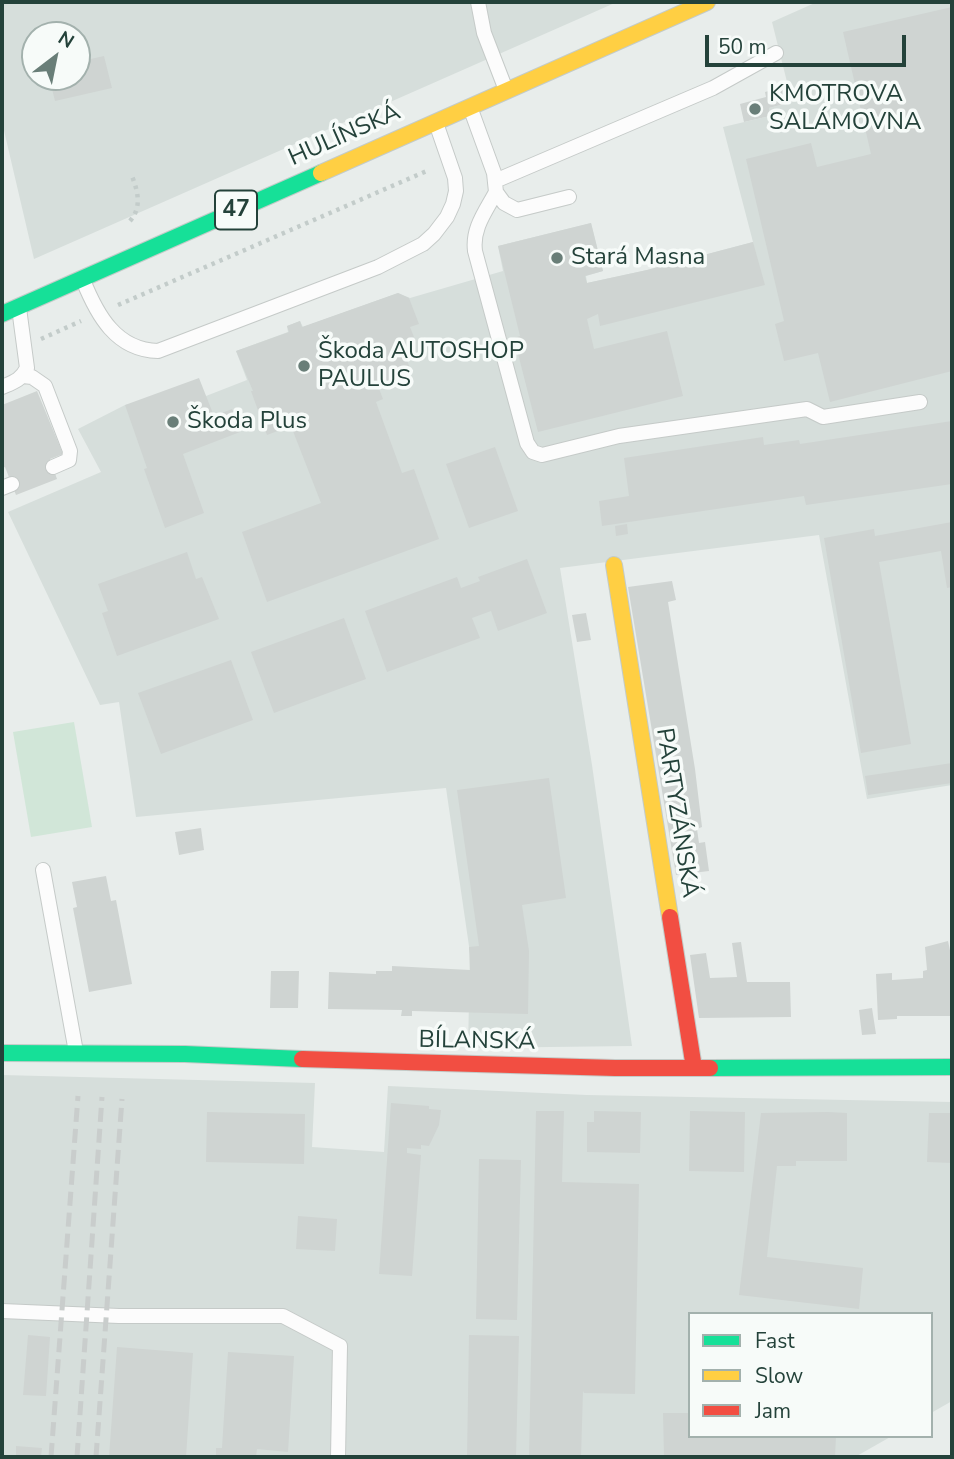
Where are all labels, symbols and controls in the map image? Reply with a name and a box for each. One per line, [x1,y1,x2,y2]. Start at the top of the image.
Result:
north arrow [21,21,91,91]
scale bar [709,21,910,65]
text: N [53,25,79,55]
text: 50 m [718,33,767,61]
place label: KMOTROVA SALÁMOVNA [769,81,922,137]
street label: HULÍNSKÁ [285,99,405,173]
marker: KMOTROVA SALÁMOVNA [747,101,763,117]
road number: 47 [215,190,257,230]
place label: Stará Masna [571,244,705,272]
marker: Stará Masna [549,250,565,266]
place label: Škoda AUTOSHOP PAULUS [318,338,524,394]
marker: Škoda AUTOSHOP PAULUS [296,358,312,374]
place label: Škoda Plus [187,408,307,436]
marker: Škoda Plus [165,414,181,430]
street label: PARTYZÁNSKÁ [648,726,704,900]
street label: BÍLANSKÁ [418,1027,536,1057]
legend [688,1312,933,1438]
text: Fast [755,1327,795,1355]
text: Slow [755,1362,803,1390]
text: Jam [755,1397,791,1425]

